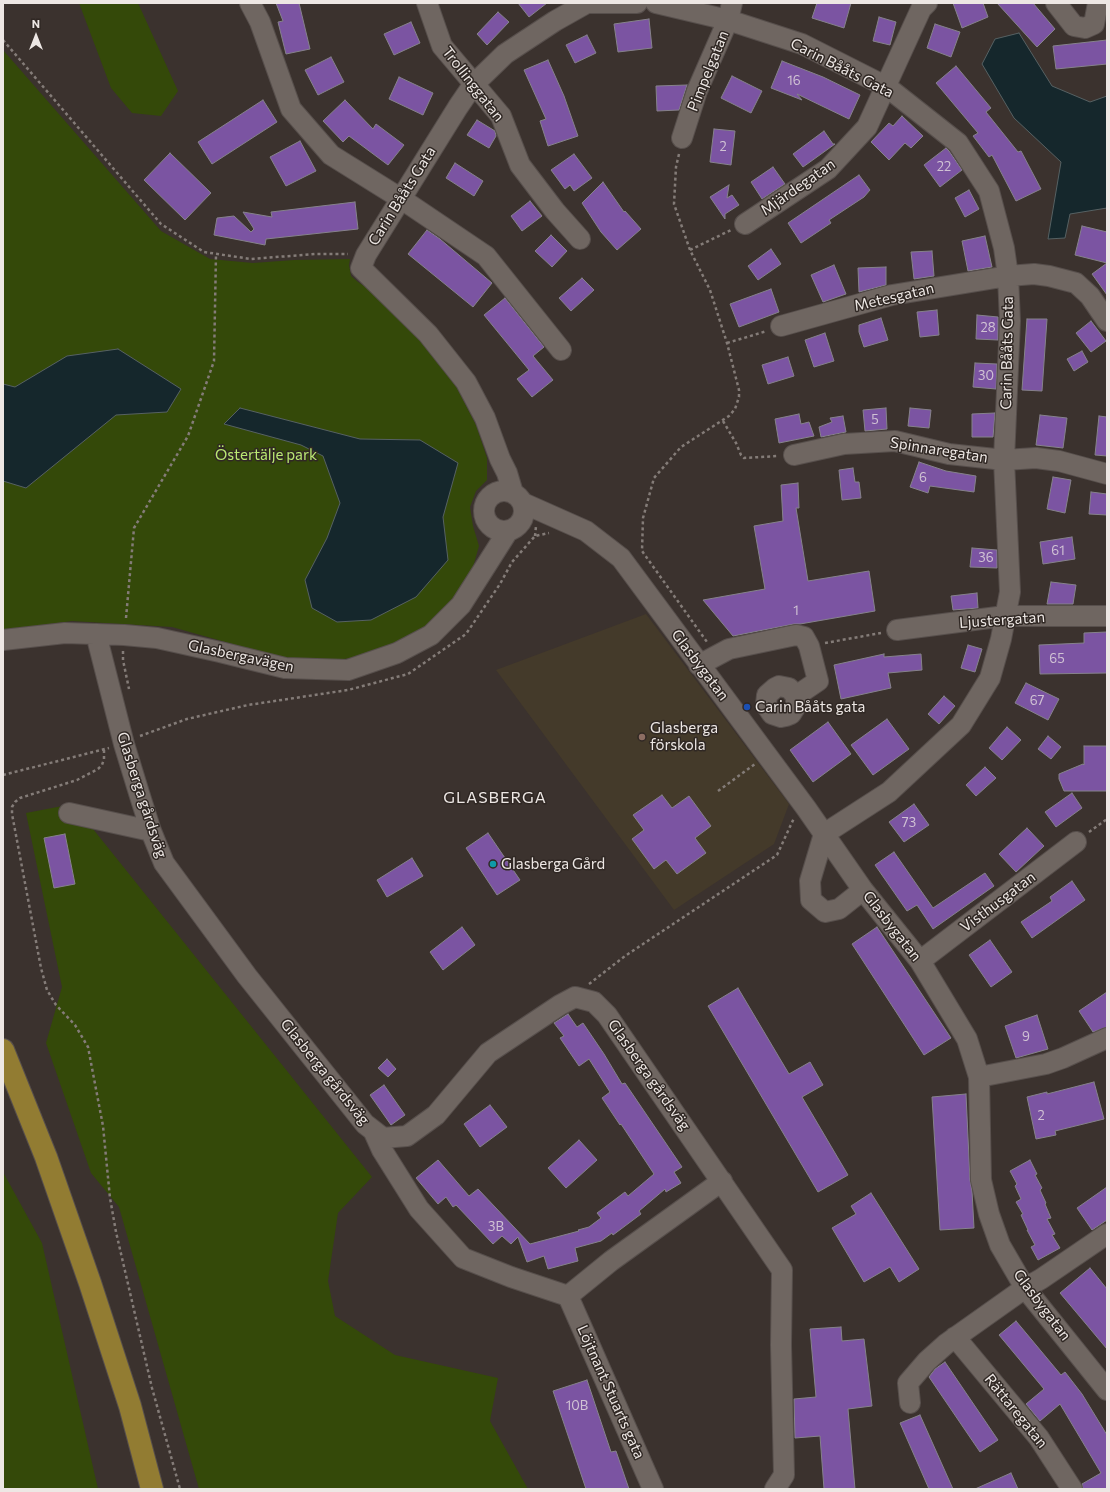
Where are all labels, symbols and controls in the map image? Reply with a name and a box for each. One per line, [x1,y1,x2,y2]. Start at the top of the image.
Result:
north arrow [16,16,56,56]
text: N [32,17,40,30]
street label: Pimpelgatan [684,28,732,114]
street label: Carin Bååts Gata [787,34,897,102]
street label: Trollinggatan [438,43,508,125]
house number: 16 [787,73,801,89]
house number: 2 [719,139,727,155]
street label: Carin Bååts Gata [364,143,440,249]
street label: Mjärdegatan [757,155,839,219]
house number: 22 [937,159,951,175]
street label: Metesgatan [852,279,936,315]
street label: Carin Bååts Gata [997,296,1017,410]
house number: 28 [980,320,996,336]
house number: 30 [978,368,994,384]
house number: 5 [871,412,879,428]
street label: Spinnaregatan [889,433,989,467]
park label: Östertälje park [215,446,317,464]
house number: 6 [919,470,927,486]
house number: 61 [1051,543,1065,559]
house number: 36 [978,550,994,566]
house number: 1 [793,603,799,619]
street label: Ljustergatan [958,608,1046,632]
street label: Glasbygatan [667,626,733,704]
street label: Glasbergavägen [186,636,296,676]
house number: 65 [1049,651,1065,667]
house number: 67 [1030,693,1044,709]
place label: Carin Bååts gata [755,698,865,716]
marker: Carin Bååts gata [742,702,752,712]
place label: Glasberga förskola [650,719,718,754]
street label: Glasberga gårdsväg [113,730,171,860]
marker: Glasberga förskola [637,732,647,742]
district label: GLASBERGA [443,788,547,808]
house number: 73 [902,815,916,831]
place label: Glasberga Gård [501,855,605,873]
marker: Glasberga Gård [488,859,498,869]
street label: Visthusgatan [957,868,1039,936]
street label: Glasbygatan [859,887,925,965]
street label: Glasberga gårdsväg [277,1015,373,1129]
street label: Glasberga gårdsväg [604,1016,694,1134]
house number: 9 [1022,1029,1030,1045]
house number: 2 [1037,1108,1045,1124]
house number: 3B [488,1219,504,1235]
street label: Glasbygatan [1009,1266,1075,1344]
street label: Löjtnant Stuarts gata [573,1322,649,1462]
street label: Rättaregatan [981,1370,1051,1452]
house number: 10B [566,1398,588,1414]

